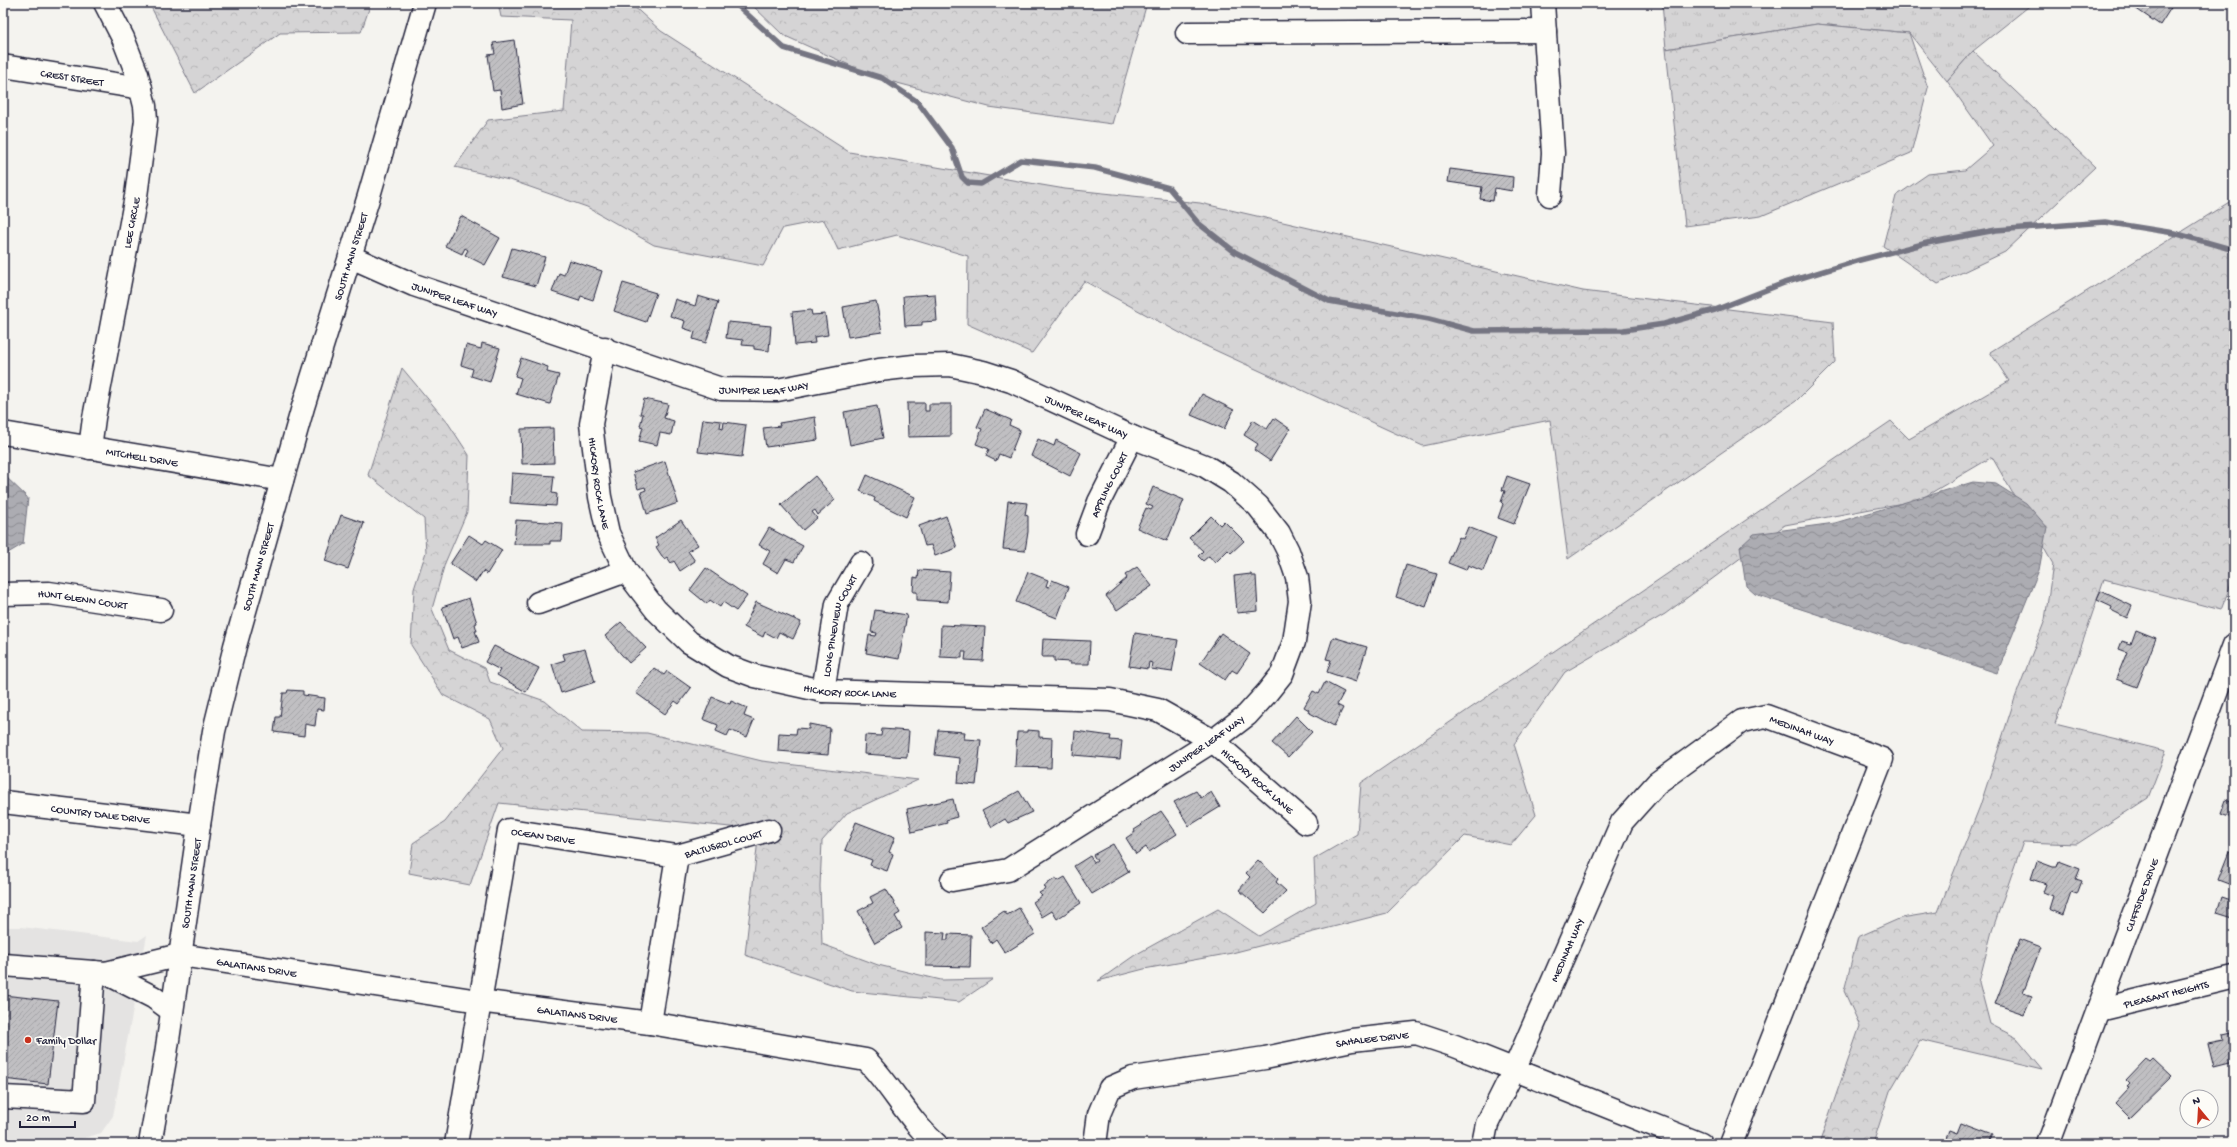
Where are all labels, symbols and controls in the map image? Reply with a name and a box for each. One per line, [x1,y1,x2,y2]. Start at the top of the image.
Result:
street label: CREST STREET [39,68,105,90]
street label: LEE CIRCLE [122,196,144,250]
street label: SOUTH MAIN STREET [333,211,372,302]
street label: JUNIPER LEAF WAY [410,281,499,321]
street label: JUNIPER LEAF WAY [719,380,810,398]
street label: JUNIPER LEAF WAY [1043,394,1129,442]
street label: HICKORY ROCK LANE [585,437,611,532]
street label: MITCHELL DRIVE [105,446,180,471]
street label: APPLING COURT [1090,450,1132,520]
street label: SOUTH MAIN STREET [241,521,278,613]
street label: LONG PINEVIEW COURT [821,573,861,678]
street label: HUNT GLENN COURT [38,589,129,613]
street label: HICKORY ROCK LANE [802,683,897,701]
street label: JUNIPER LEAF WAY [1167,714,1247,775]
street label: MEDINAH WAY [1768,714,1835,749]
street label: HICKORY ROCK LANE [1218,747,1296,818]
street label: COUNTRY DALE DRIVE [50,804,151,827]
street label: OCEAN DRIVE [510,826,577,848]
street label: BALTUSROL COURT [683,828,765,862]
street label: SOUTH MAIN STREET [180,837,205,929]
street label: CLIFFSIDE DRIVE [2124,856,2162,934]
street label: MEDINAH WAY [1549,917,1587,984]
street label: GALATIANS DRIVE [215,957,298,981]
street label: PLEASANT HEIGHTS [2122,979,2211,1012]
street label: GALATIANS DRIVE [536,1005,619,1027]
street label: SAHALEE DRIVE [1335,1030,1410,1051]
marker: Family Dollar [23,1035,33,1045]
place label: Family Dollar [35,1036,97,1048]
north arrow [2179,1089,2219,1129]
text: N [2191,1095,2202,1108]
scale bar [20,1103,75,1129]
text: 20 m [26,1112,51,1126]

